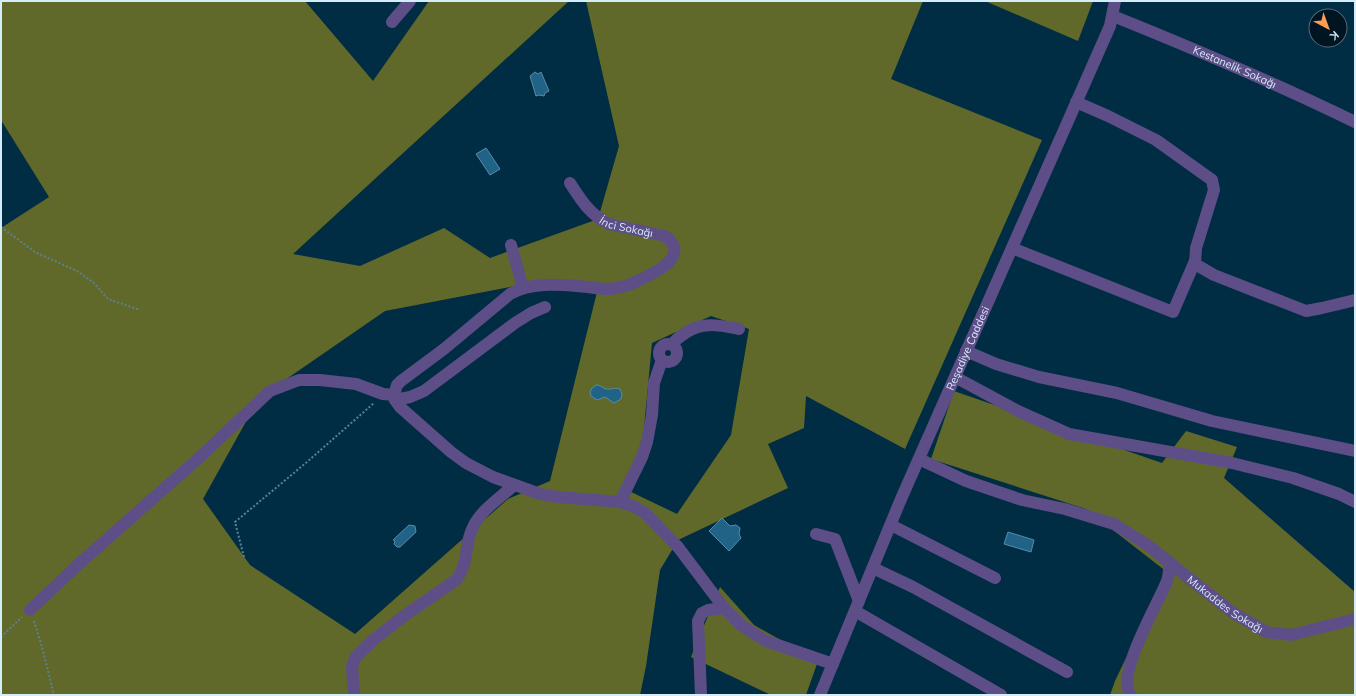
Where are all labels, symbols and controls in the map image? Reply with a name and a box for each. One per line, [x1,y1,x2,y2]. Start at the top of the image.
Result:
north arrow [1308,8,1348,48]
text: K [1327,28,1342,44]
street label: Kestanelik Sokağı [1191,43,1279,91]
street label: İnci Sokağı [597,213,654,240]
street label: Reşadiye Caddesi [943,304,992,392]
street label: Mukaddes Sokağı [1184,572,1266,636]

